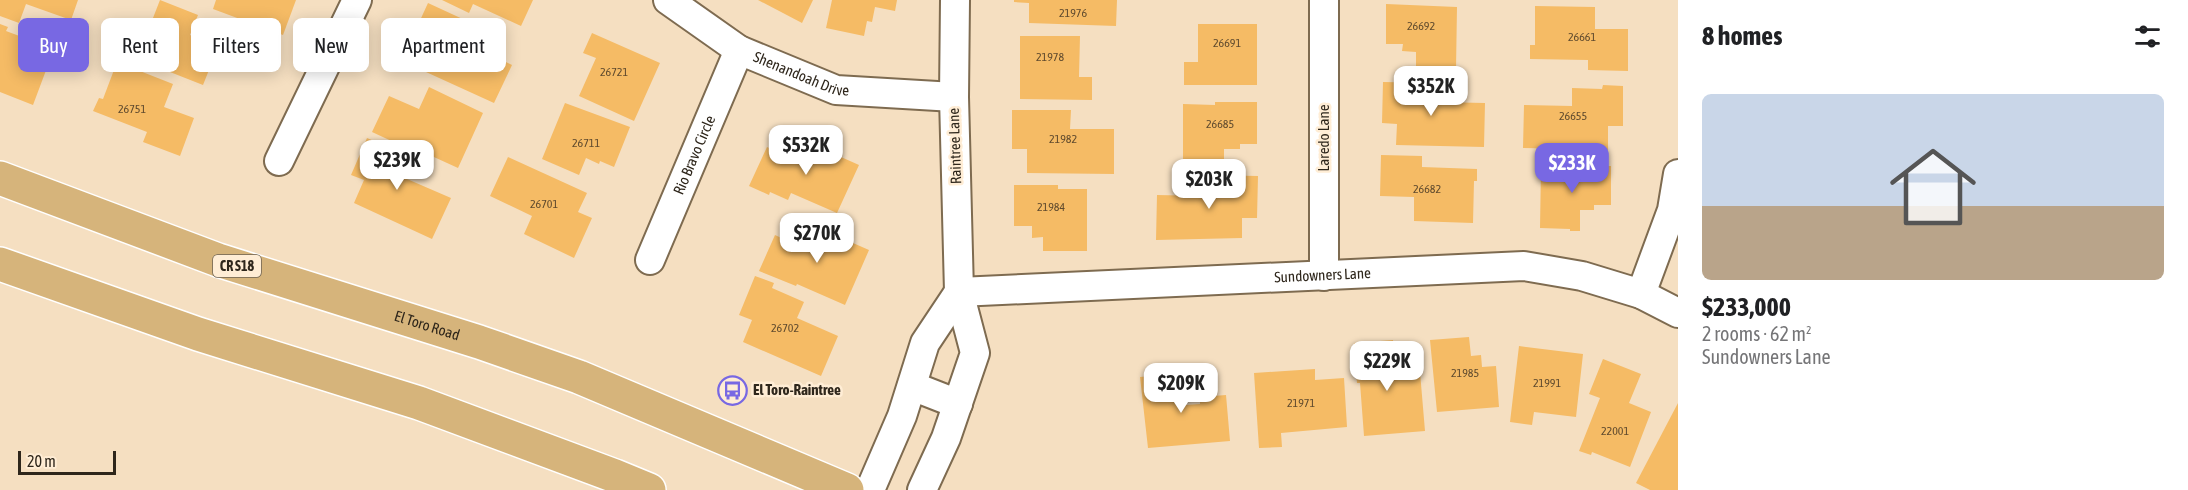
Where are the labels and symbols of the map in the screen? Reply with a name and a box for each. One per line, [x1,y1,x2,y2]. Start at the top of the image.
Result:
house number: 21976 [1059,6,1087,20]
house number: 26692 [1407,19,1435,33]
house number: 26661 [1568,30,1596,44]
house number: 26691 [1213,36,1241,50]
street label: Shenandoah Drive [751,48,850,99]
house number: 21978 [1036,50,1064,64]
house number: 26721 [600,65,628,79]
pin: $352K [1389,66,1473,117]
house number: 26751 [118,102,146,116]
street label: Laredo Lane [1315,104,1332,172]
street label: Raintree Lane [945,107,964,185]
house number: 26655 [1559,109,1587,123]
street label: Rio Bravo Circle [670,113,718,197]
house number: 26685 [1206,117,1234,131]
pin: $532K [764,125,848,176]
house number: 21982 [1049,132,1077,146]
house number: 26711 [572,136,600,150]
pin: $239K [355,140,439,191]
pin: $233K [1530,143,1614,194]
pin: $203K [1167,159,1251,210]
house number: 26682 [1413,182,1441,196]
house number: 26701 [530,197,558,211]
house number: 21984 [1037,200,1065,214]
pin: $270K [775,213,859,264]
road number: CR S18 [213,255,261,277]
street label: Sundowners Lane [1274,264,1371,285]
street label: El Toro Road [392,307,462,343]
house number: 26702 [771,321,799,335]
pin: $229K [1345,341,1429,392]
pin: $209K [1139,363,1223,414]
house number: 21985 [1451,366,1479,380]
bus stop icon: El Toro-Raintree [716,374,748,406]
house number: 21991 [1533,376,1561,390]
place label: El Toro-Raintree [753,381,841,398]
house number: 21971 [1287,396,1315,410]
house number: 22001 [1601,424,1629,438]
scale bar [18,448,116,476]

